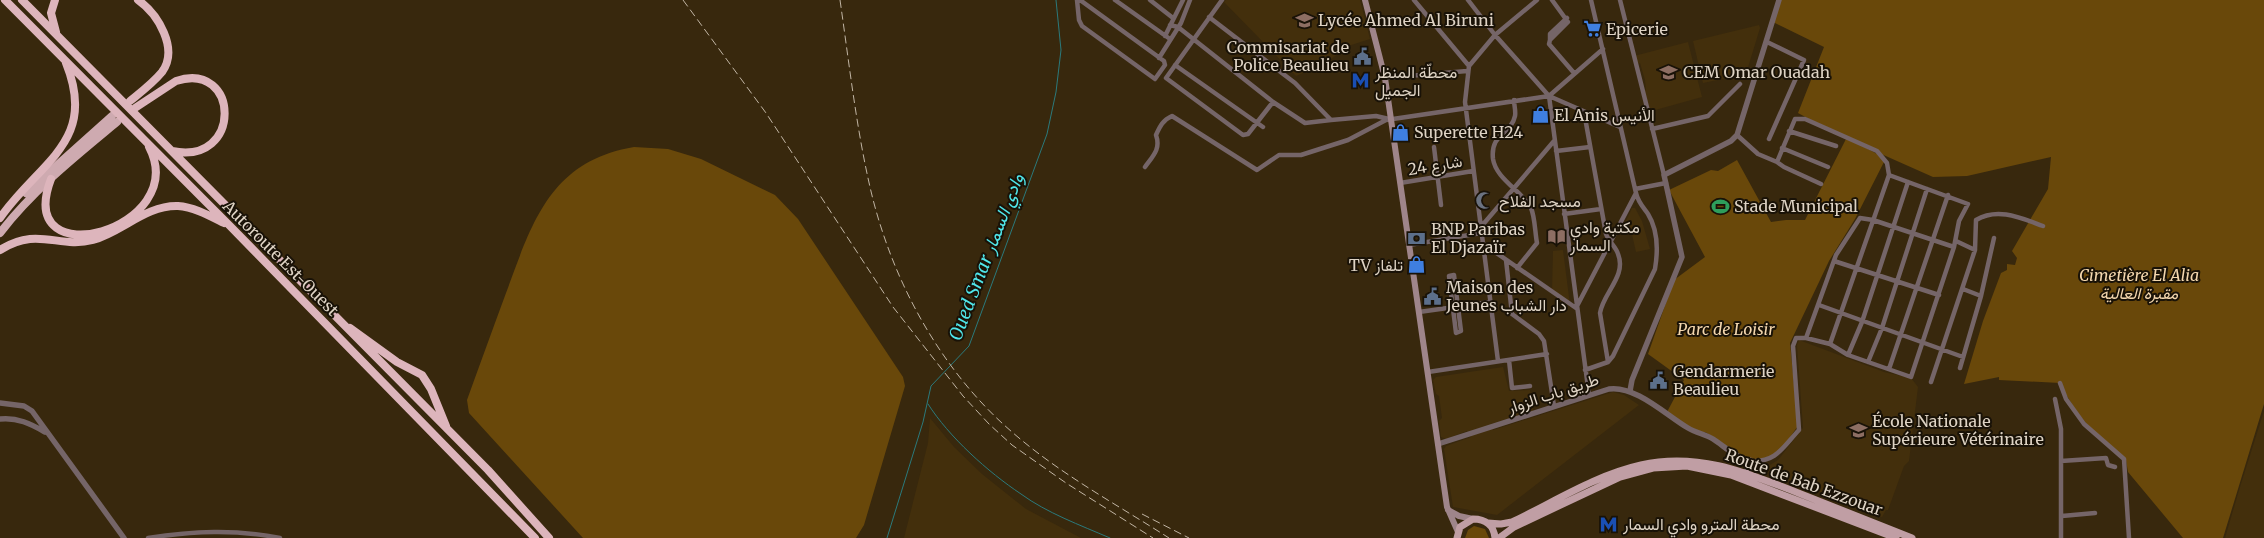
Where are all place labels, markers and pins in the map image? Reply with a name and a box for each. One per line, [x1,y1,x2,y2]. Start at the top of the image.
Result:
school or university icon: Lycée Ahmed Al Biruni [1294,10,1314,30]
place label: Lycée Ahmed Al Biruni [1318,10,1494,30]
supermarket icon: Epicerie [1582,19,1602,39]
place label: Epicerie [1606,19,1668,39]
place label: Commisariat de Police Beaulieu [1227,37,1349,75]
public building icon: Commisariat de Police Beaulieu [1353,46,1373,66]
place label: محطّة المنظر الجميل [1374,62,1457,101]
school or university icon: CEM Omar Ouadah [1659,62,1679,82]
place label: CEM Omar Ouadah [1683,62,1830,82]
metro station icon: محطّة المنظر الجميل [1351,71,1371,91]
shop icon: El Anis الأنيس [1530,105,1550,125]
place label: El Anis الأنيس [1554,105,1655,126]
shop icon: Superette H24 [1390,122,1410,142]
place label: Superette H24 [1414,122,1523,142]
mosque icon: مسجد الفلاح [1475,191,1495,211]
place label: مسجد الفلاح [1499,191,1581,213]
sports icon: Stade Municipal [1710,196,1730,216]
place label: Stade Municipal [1734,196,1858,216]
place label: مكتبة وادي السمار [1569,217,1640,256]
place label: BNP Paribas El Djazaïr [1431,219,1525,257]
library icon: مكتبة وادي السمار [1546,226,1566,246]
bank icon: BNP Paribas El Djazaïr [1407,228,1427,248]
place label: TV تلفاز [1349,255,1403,276]
shop icon: TV تلفاز [1407,255,1427,275]
place label: Maison des Jeunes دار الشباب [1445,277,1567,316]
public building icon: Maison des Jeunes دار الشباب [1422,286,1442,306]
place label: Gendarmerie Beaulieu [1673,361,1774,399]
public building icon: Gendarmerie Beaulieu [1649,370,1669,390]
place label: École Nationale Supérieure Vétérinaire [1872,411,2044,449]
school or university icon: École Nationale Supérieure Vétérinaire [1848,420,1868,440]
metro station icon: محطة المترو وادي السمار [1599,514,1619,534]
place label: محطة المترو وادي السمار [1622,514,1780,538]

